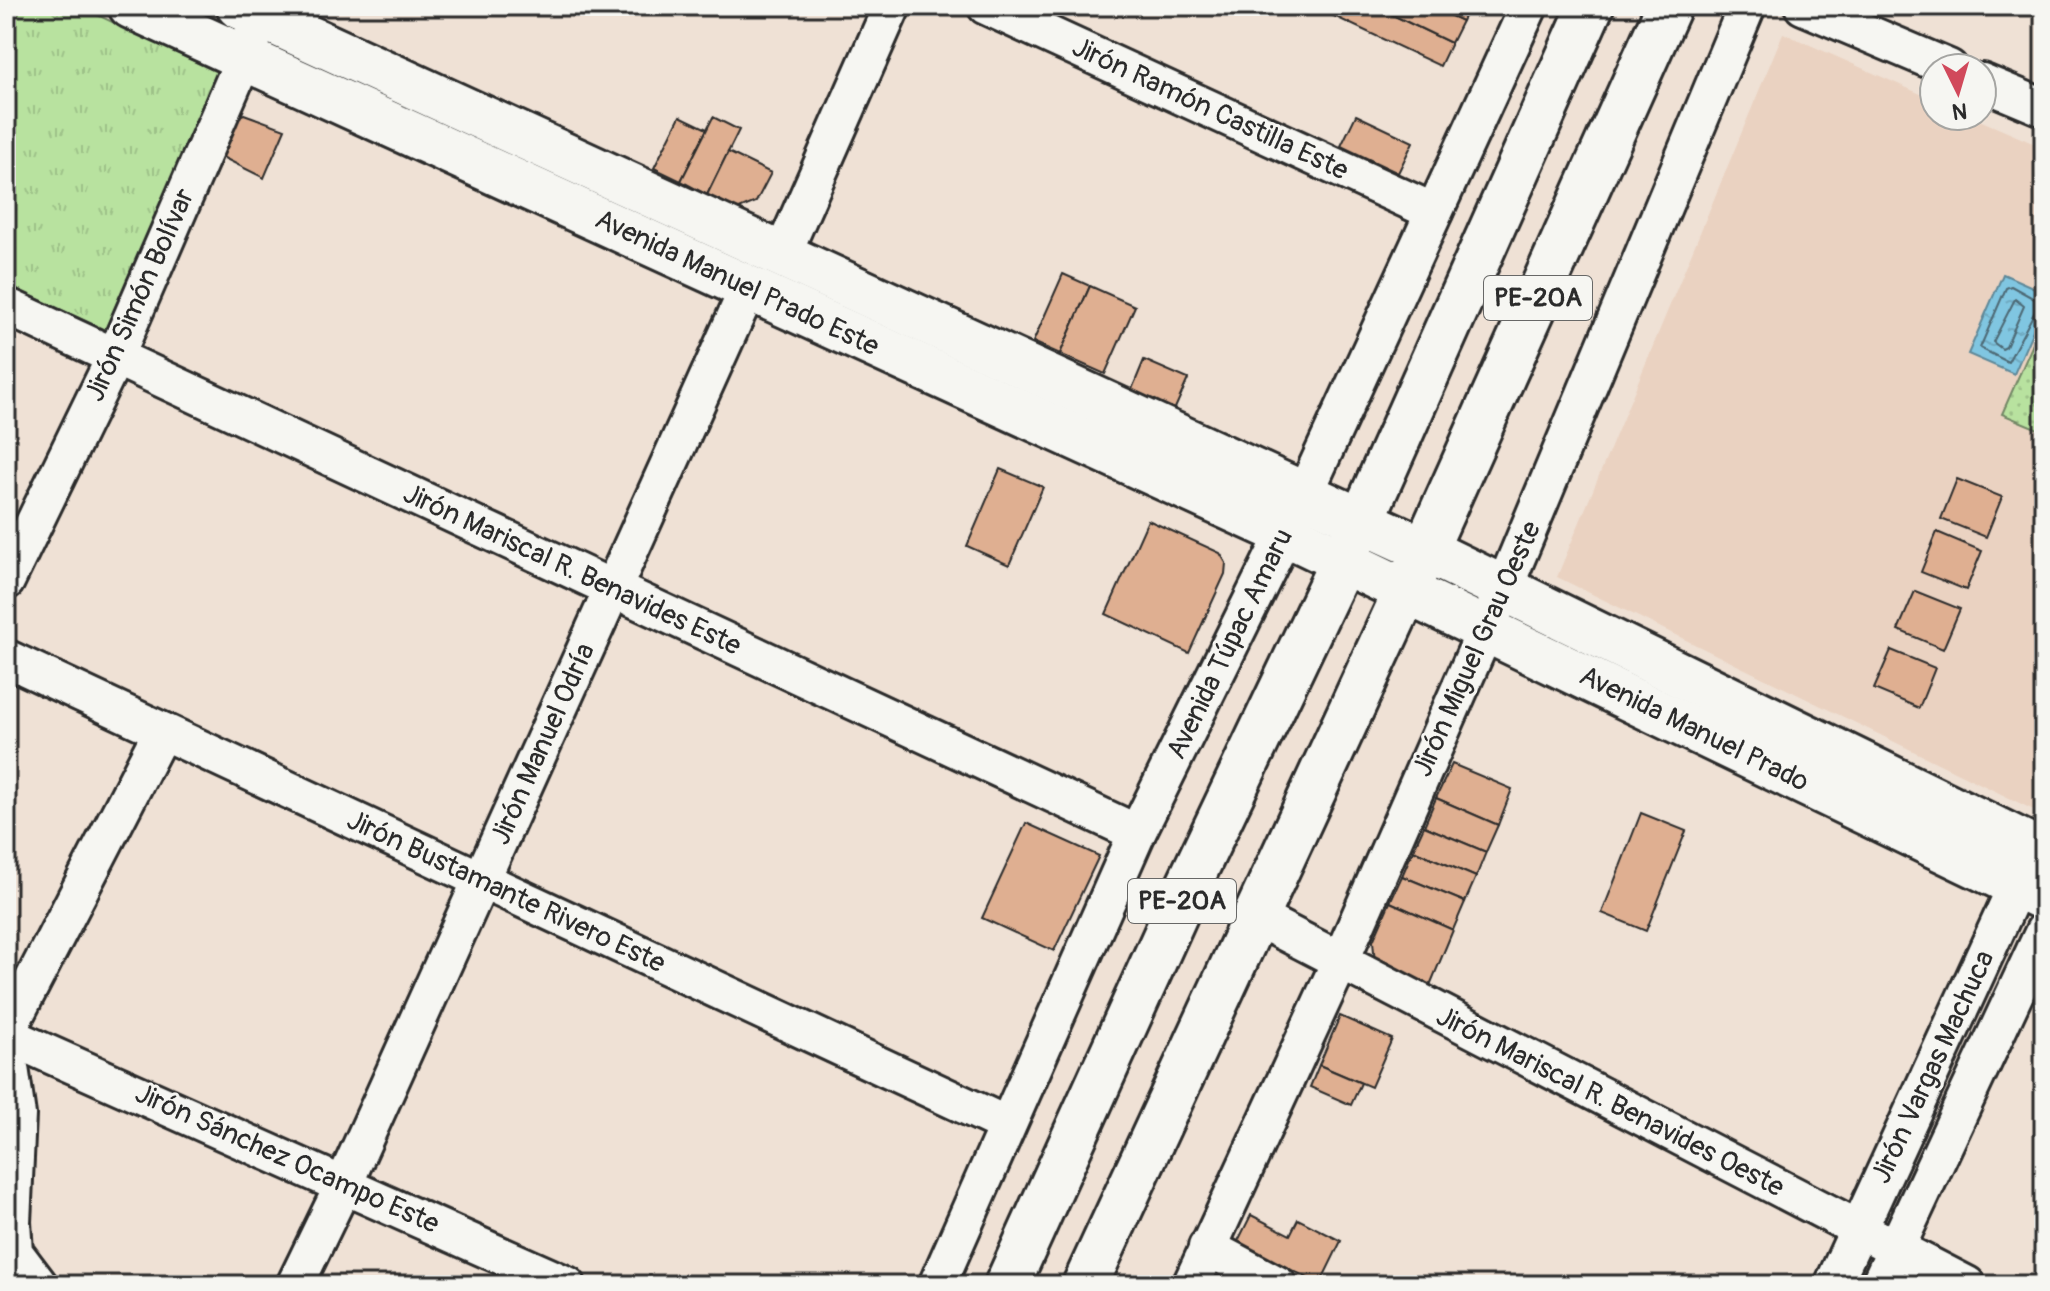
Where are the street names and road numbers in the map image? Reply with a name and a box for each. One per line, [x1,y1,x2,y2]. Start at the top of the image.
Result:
street label: Jirón Ramón Castilla Este [1066,30,1354,188]
street label: Jirón Simón Bolívar [77,183,203,407]
street label: Avenida Manuel Prado Este [590,202,885,364]
road number: PE-20A [1484,276,1592,320]
street label: Jirón Mariscal R. Benavides Este [397,476,747,664]
street label: Jirón Miguel Grau Oeste [1405,516,1549,782]
street label: Avenida Túpac Amaru [1159,523,1301,765]
street label: Jirón Manuel Odría [483,638,603,850]
street label: Avenida Manuel Prado [1574,658,1814,800]
street label: Jirón Bustamante Rivero Este [341,803,671,981]
road number: PE-20A [1128,879,1236,923]
street label: Jirón Vargas Machuca [1864,945,2002,1189]
street label: Jirón Mariscal R. Benavides Oeste [1430,999,1790,1205]
street label: Jirón Sánchez Ocampo Este [130,1076,445,1242]

